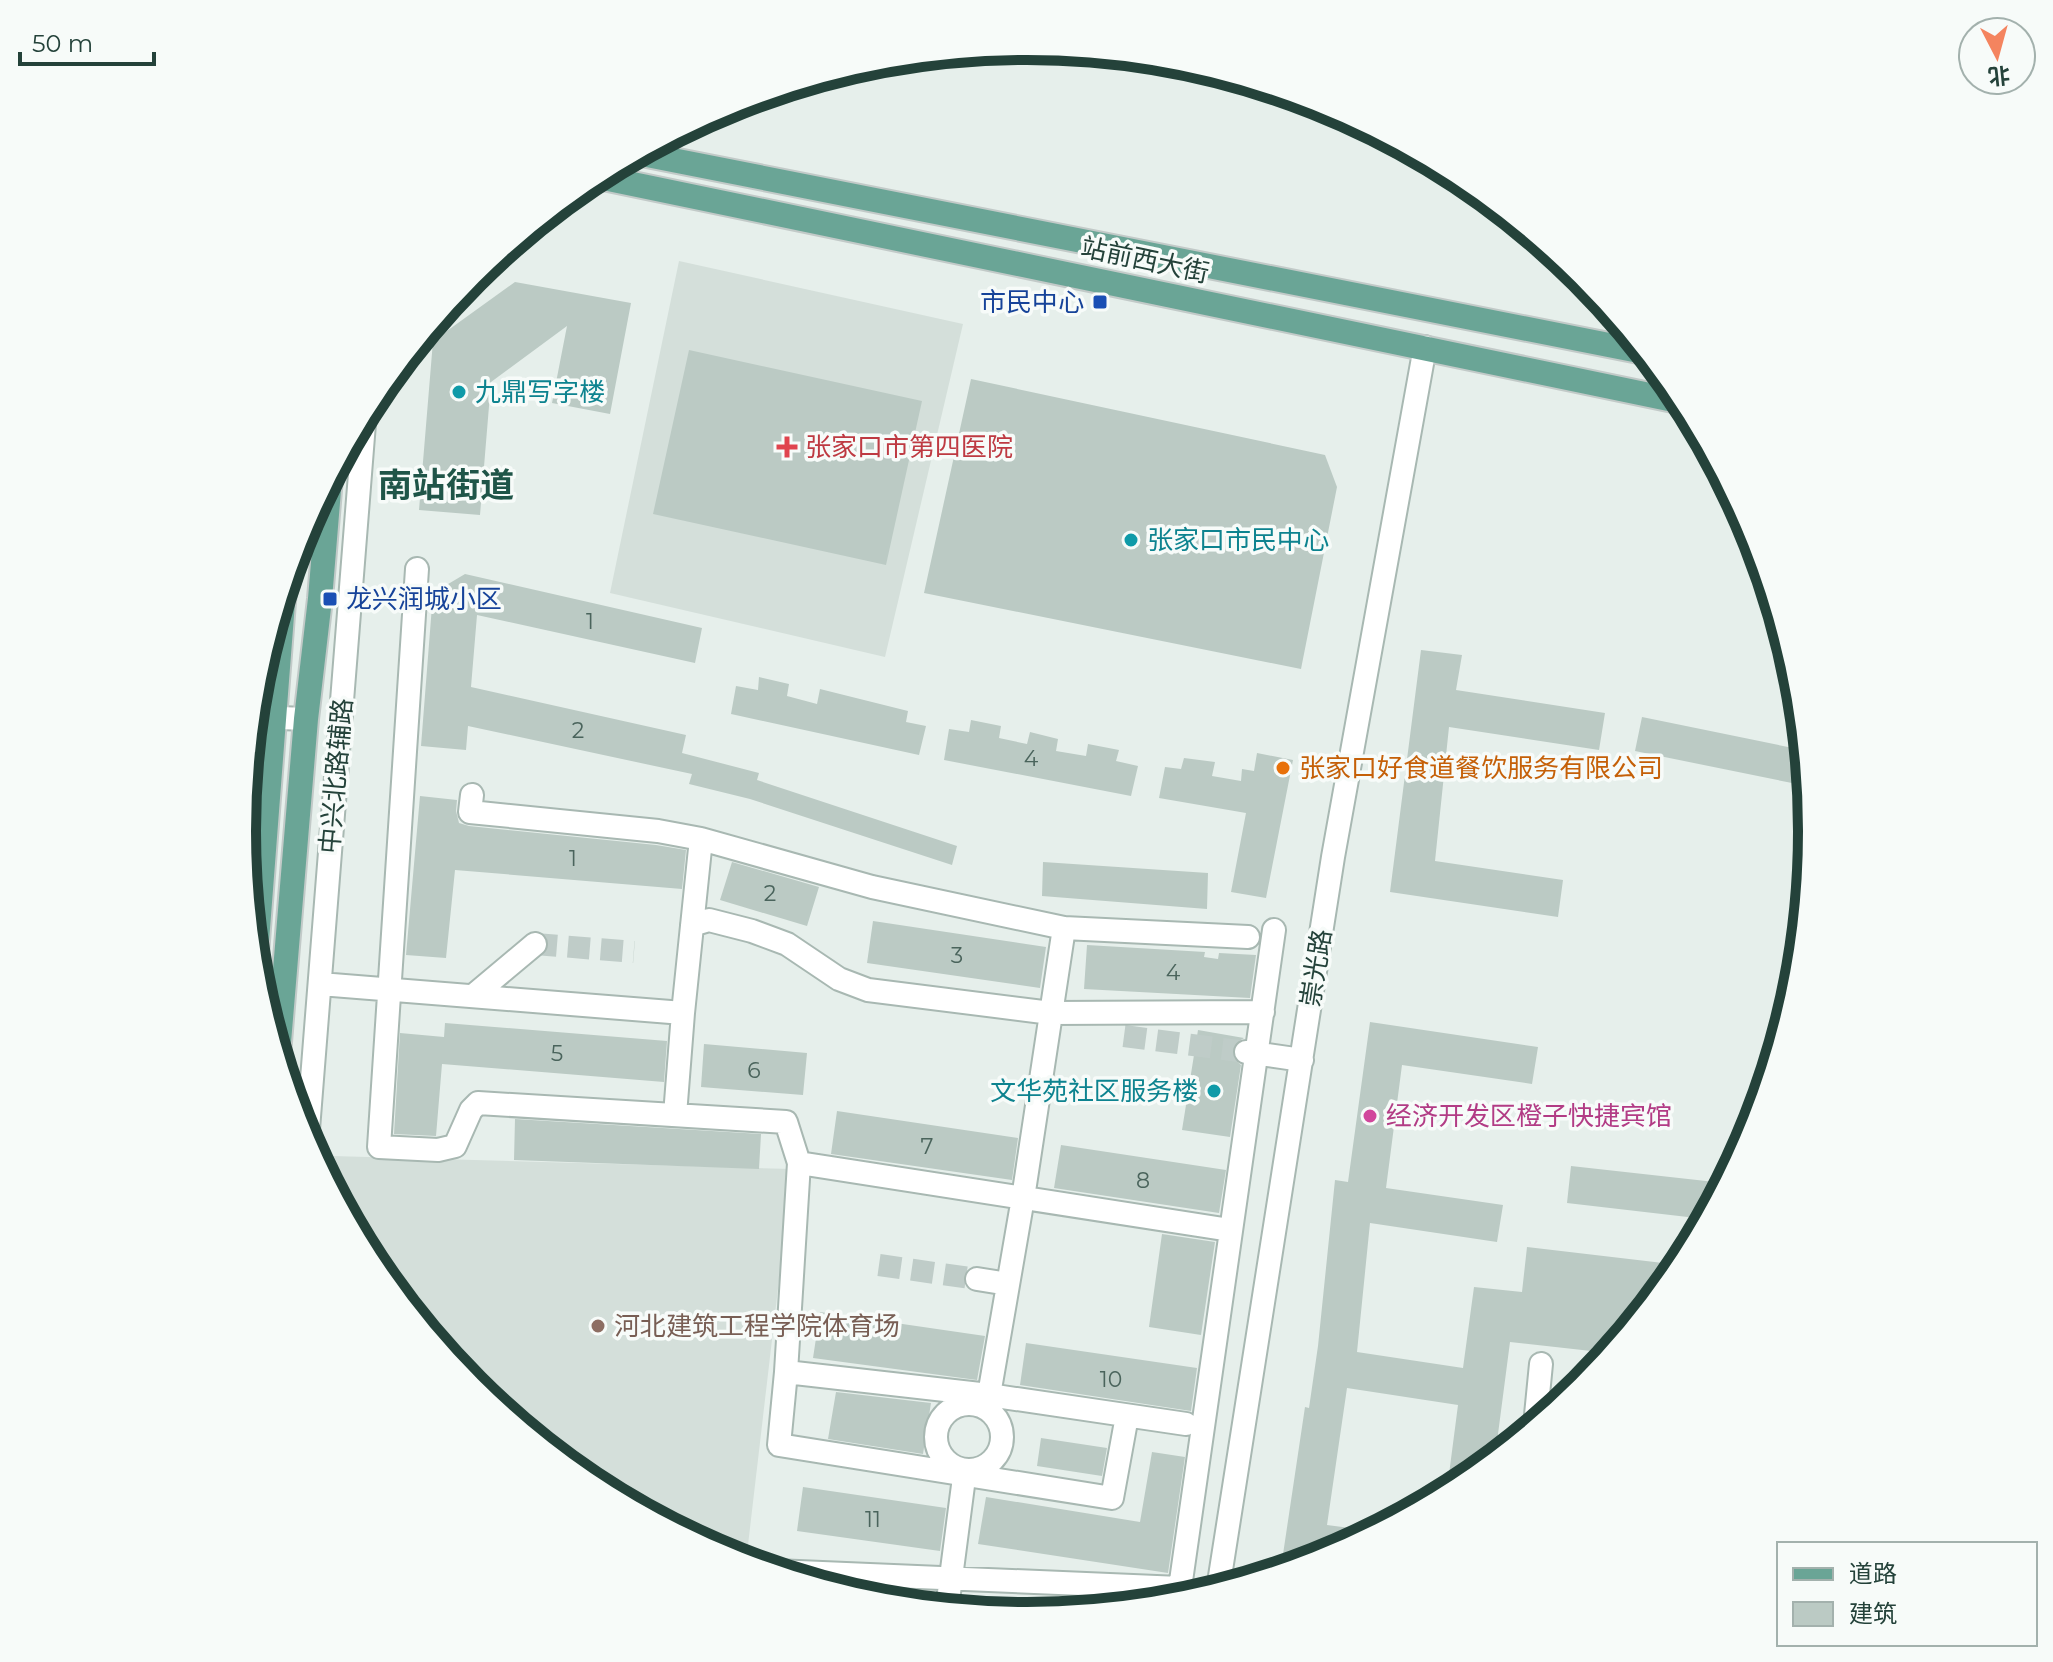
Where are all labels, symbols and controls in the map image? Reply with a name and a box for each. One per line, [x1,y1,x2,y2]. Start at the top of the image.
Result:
scale bar [20,16,154,66]
north arrow [1957,16,2037,96]
text: 50 m [32,29,93,58]
text: 北 [1987,61,2011,90]
street label: 站前西大街 [1078,231,1212,289]
place label: 市民中心 [980,286,1084,318]
marker: 市民中心 [1091,293,1109,311]
place label: 九鼎写字楼 [475,376,605,408]
marker: 九鼎写字楼 [450,383,468,401]
place label: 张家口市第四医院 [805,431,1013,463]
marker: 张家口市第四医院 [776,436,798,458]
district label: 南站街道 [378,464,514,506]
place label: 张家口市民中心 [1147,524,1329,556]
marker: 张家口市民中心 [1122,531,1140,549]
place label: 龙兴润城小区 [346,583,502,615]
marker: 龙兴润城小区 [321,590,339,608]
house number: 1 [586,608,594,635]
street label: 中兴北路辅路 [313,697,359,855]
house number: 2 [572,717,584,744]
house number: 4 [1024,745,1039,772]
place label: 张家口好食道餐饮服务有限公司 [1299,752,1663,784]
marker: 张家口好食道餐饮服务有限公司 [1274,759,1292,777]
house number: 1 [569,845,577,872]
house number: 2 [764,880,776,907]
street label: 崇光路 [1294,927,1338,1009]
house number: 3 [951,942,963,969]
house number: 4 [1166,959,1181,986]
house number: 5 [551,1040,563,1067]
house number: 6 [747,1057,761,1084]
place label: 文华苑社区服务楼 [990,1075,1198,1107]
marker: 文华苑社区服务楼 [1205,1082,1223,1100]
place label: 经济开发区橙子快捷宾馆 [1386,1100,1672,1132]
marker: 经济开发区橙子快捷宾馆 [1361,1107,1379,1125]
house number: 7 [921,1133,934,1160]
house number: 8 [1136,1167,1150,1194]
place label: 河北建筑工程学院体育场 [614,1310,900,1342]
marker: 河北建筑工程学院体育场 [589,1317,607,1335]
house number: 10 [1100,1366,1122,1393]
house number: 11 [865,1506,881,1533]
legend [1777,1542,2037,1646]
text: 道路 [1849,1559,1897,1588]
text: 建筑 [1849,1599,1897,1628]

